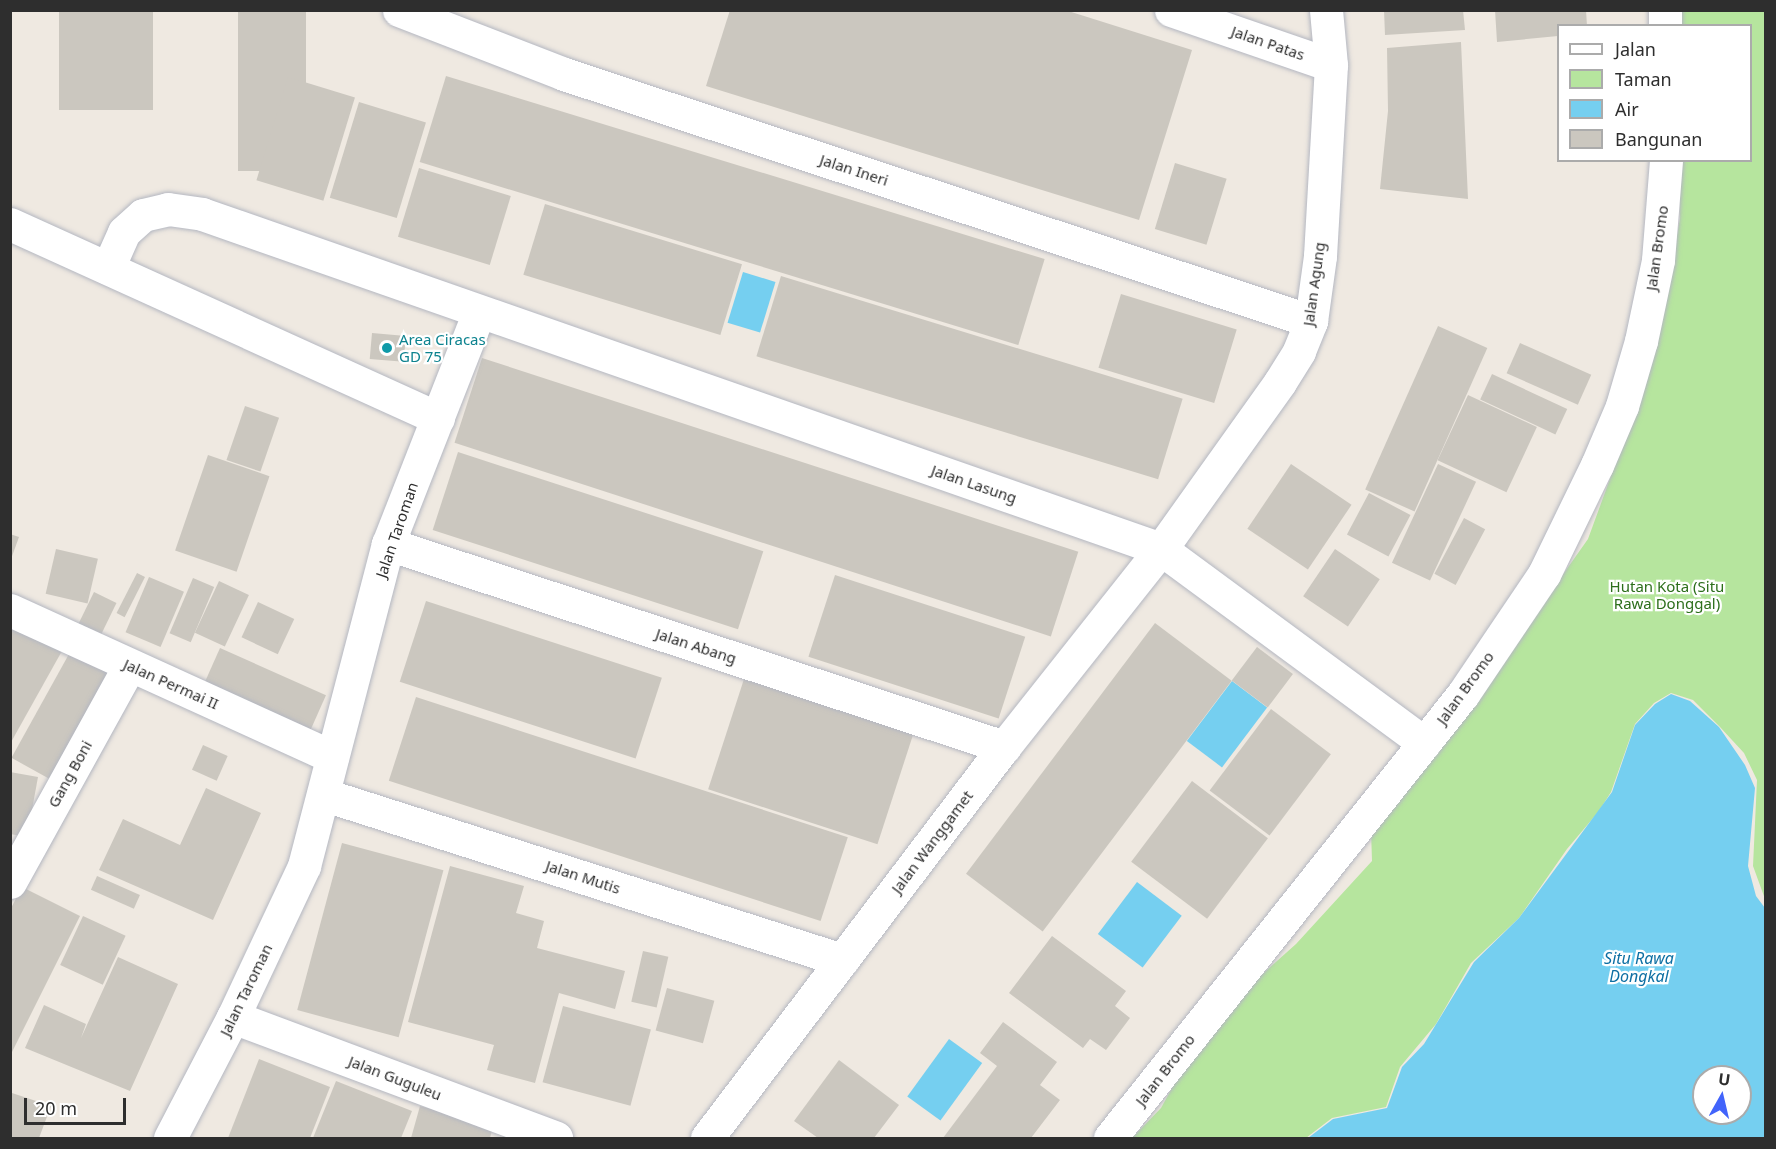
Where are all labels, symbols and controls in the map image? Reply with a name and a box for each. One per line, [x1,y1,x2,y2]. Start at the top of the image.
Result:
street label: Jalan Patas [1229,22,1307,64]
legend [1557,24,1752,162]
text: Jalan [1615,37,1656,61]
text: Taman [1615,67,1672,91]
text: Air [1615,97,1639,121]
text: Bangunan [1615,127,1702,151]
street label: Jalan Ineri [818,150,890,190]
street label: Jalan Bromo [1642,204,1672,292]
street label: Jalan Agung [1299,241,1329,327]
place label: Area Ciracas GD 75 [399,330,486,365]
marker: Area Ciracas GD 75 [380,341,394,355]
street label: Jalan Lasung [929,461,1019,507]
street label: Jalan Taroman [372,480,422,580]
park label: Hutan Kota (Situ Rawa Donggal) [1610,577,1724,612]
street label: Jalan Abang [653,625,739,667]
street label: Jalan Bromo [1433,648,1497,728]
street label: Jalan Permai II [121,655,221,713]
street label: Gang Boni [44,737,96,811]
street label: Jalan Wanggamet [887,787,977,897]
street label: Jalan Mutis [543,856,623,898]
street label: Jalan Taroman [216,941,276,1039]
water label: Situ Rawa Dongkal [1604,948,1674,986]
street label: Jalan Bromo [1132,1031,1198,1109]
street label: Jalan Guguleu [346,1052,444,1104]
north arrow [1692,1065,1752,1125]
text: U [1717,1067,1732,1091]
scale bar [27,1086,129,1124]
text: 20 m [35,1096,77,1120]

